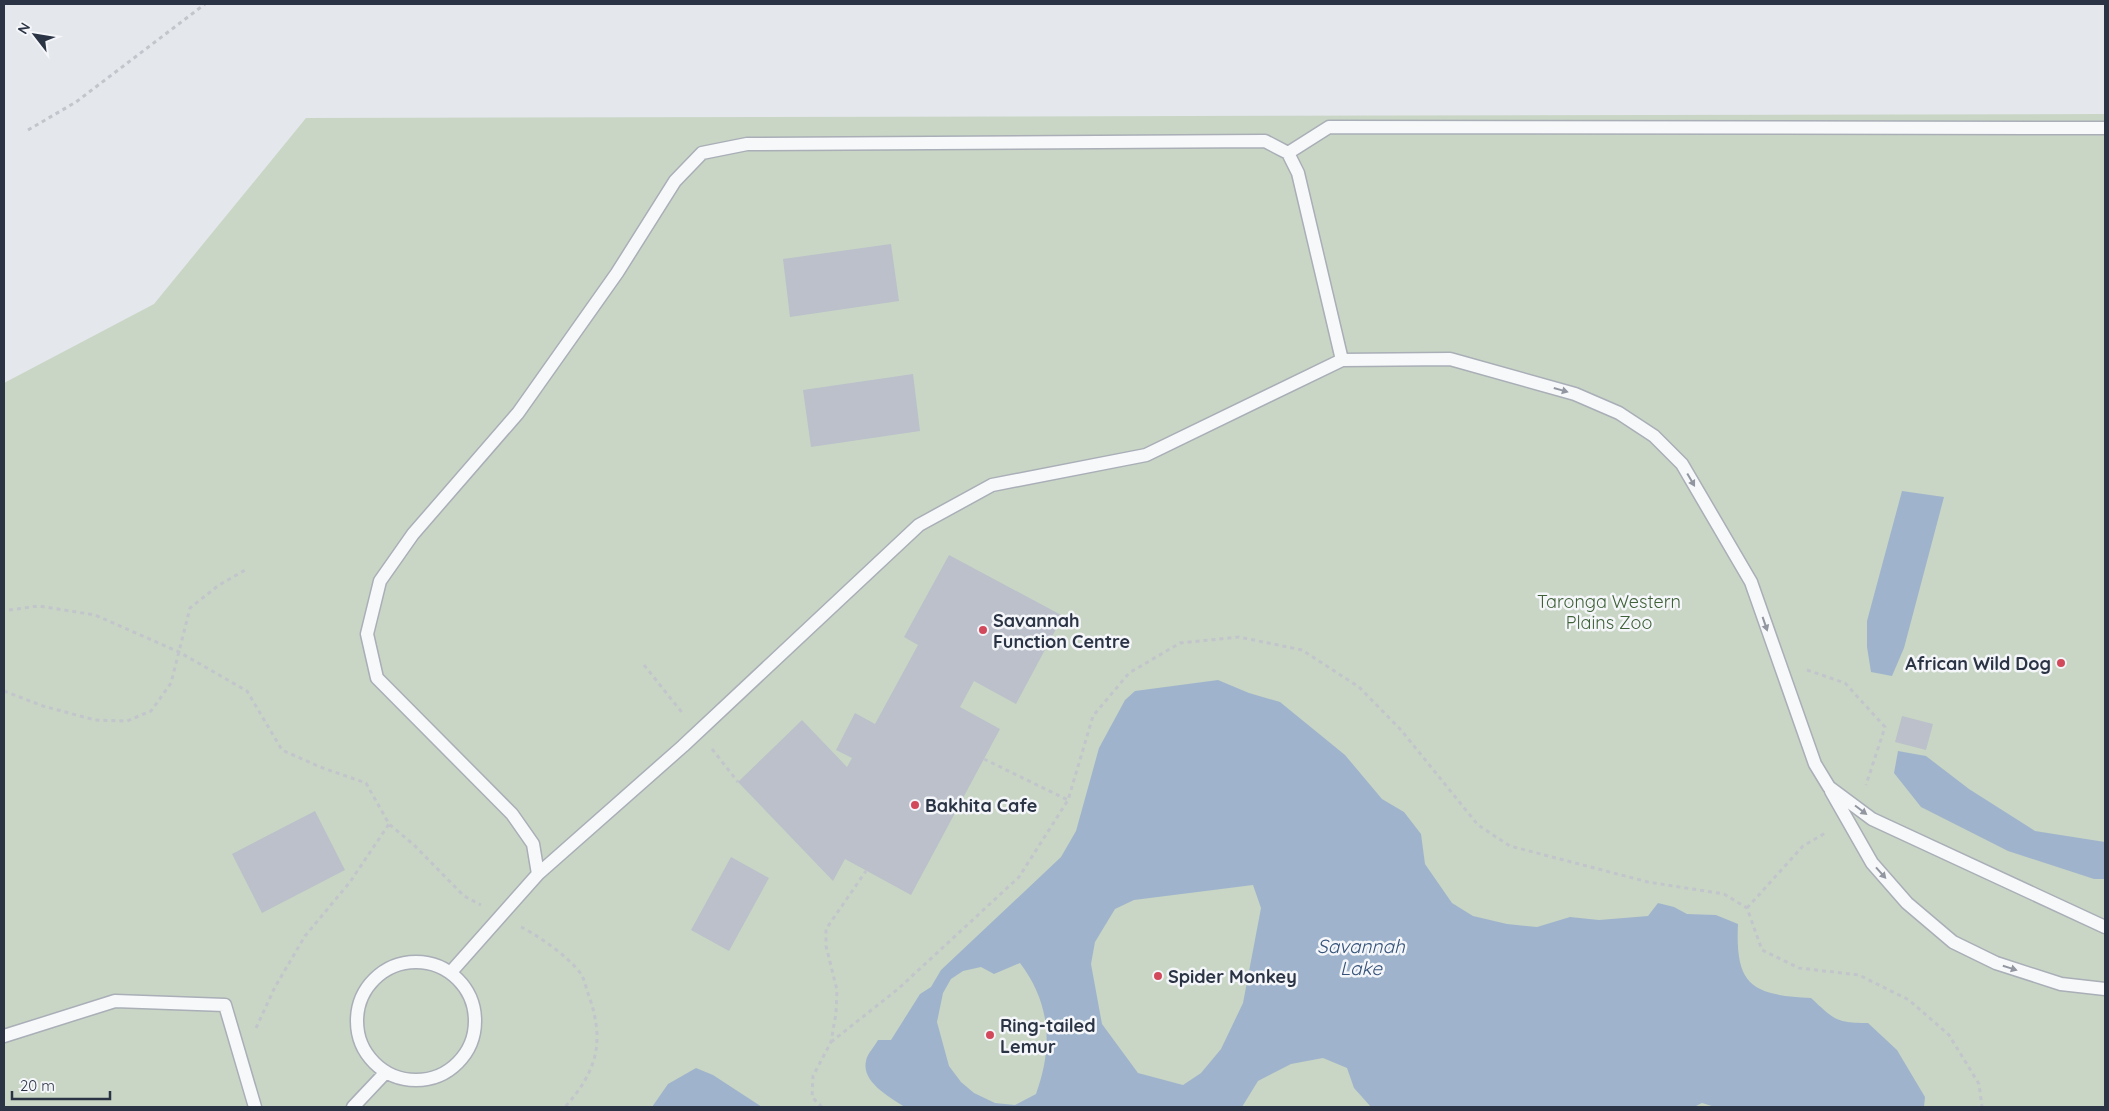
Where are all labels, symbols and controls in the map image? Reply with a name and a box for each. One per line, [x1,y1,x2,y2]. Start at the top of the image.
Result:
north arrow [10,10,60,60]
text: N [13,19,34,37]
one-way arrow [1553,386,1568,394]
one-way arrow [1687,473,1696,487]
park label: Taronga Western Plains Zoo [1537,590,1681,634]
place label: Savannah Function Centre [993,609,1130,653]
one-way arrow [1761,617,1769,632]
marker: Savannah Function Centre [977,624,989,636]
place label: African Wild Dog [1905,652,2051,675]
marker: African Wild Dog [2055,657,2067,669]
place label: Bakhita Cafe [925,794,1037,817]
marker: Bakhita Cafe [909,799,921,811]
one-way arrow [1854,805,1867,816]
one-way arrow [1875,867,1887,879]
water label: Savannah Lake [1317,934,1406,980]
one-way arrow [2003,964,2018,972]
place label: Spider Monkey [1168,965,1297,988]
marker: Spider Monkey [1152,970,1164,982]
place label: Ring-tailed Lemur [1000,1014,1095,1058]
marker: Ring-tailed Lemur [984,1029,996,1041]
scale bar [12,1068,110,1100]
text: 20 m [20,1076,55,1095]

